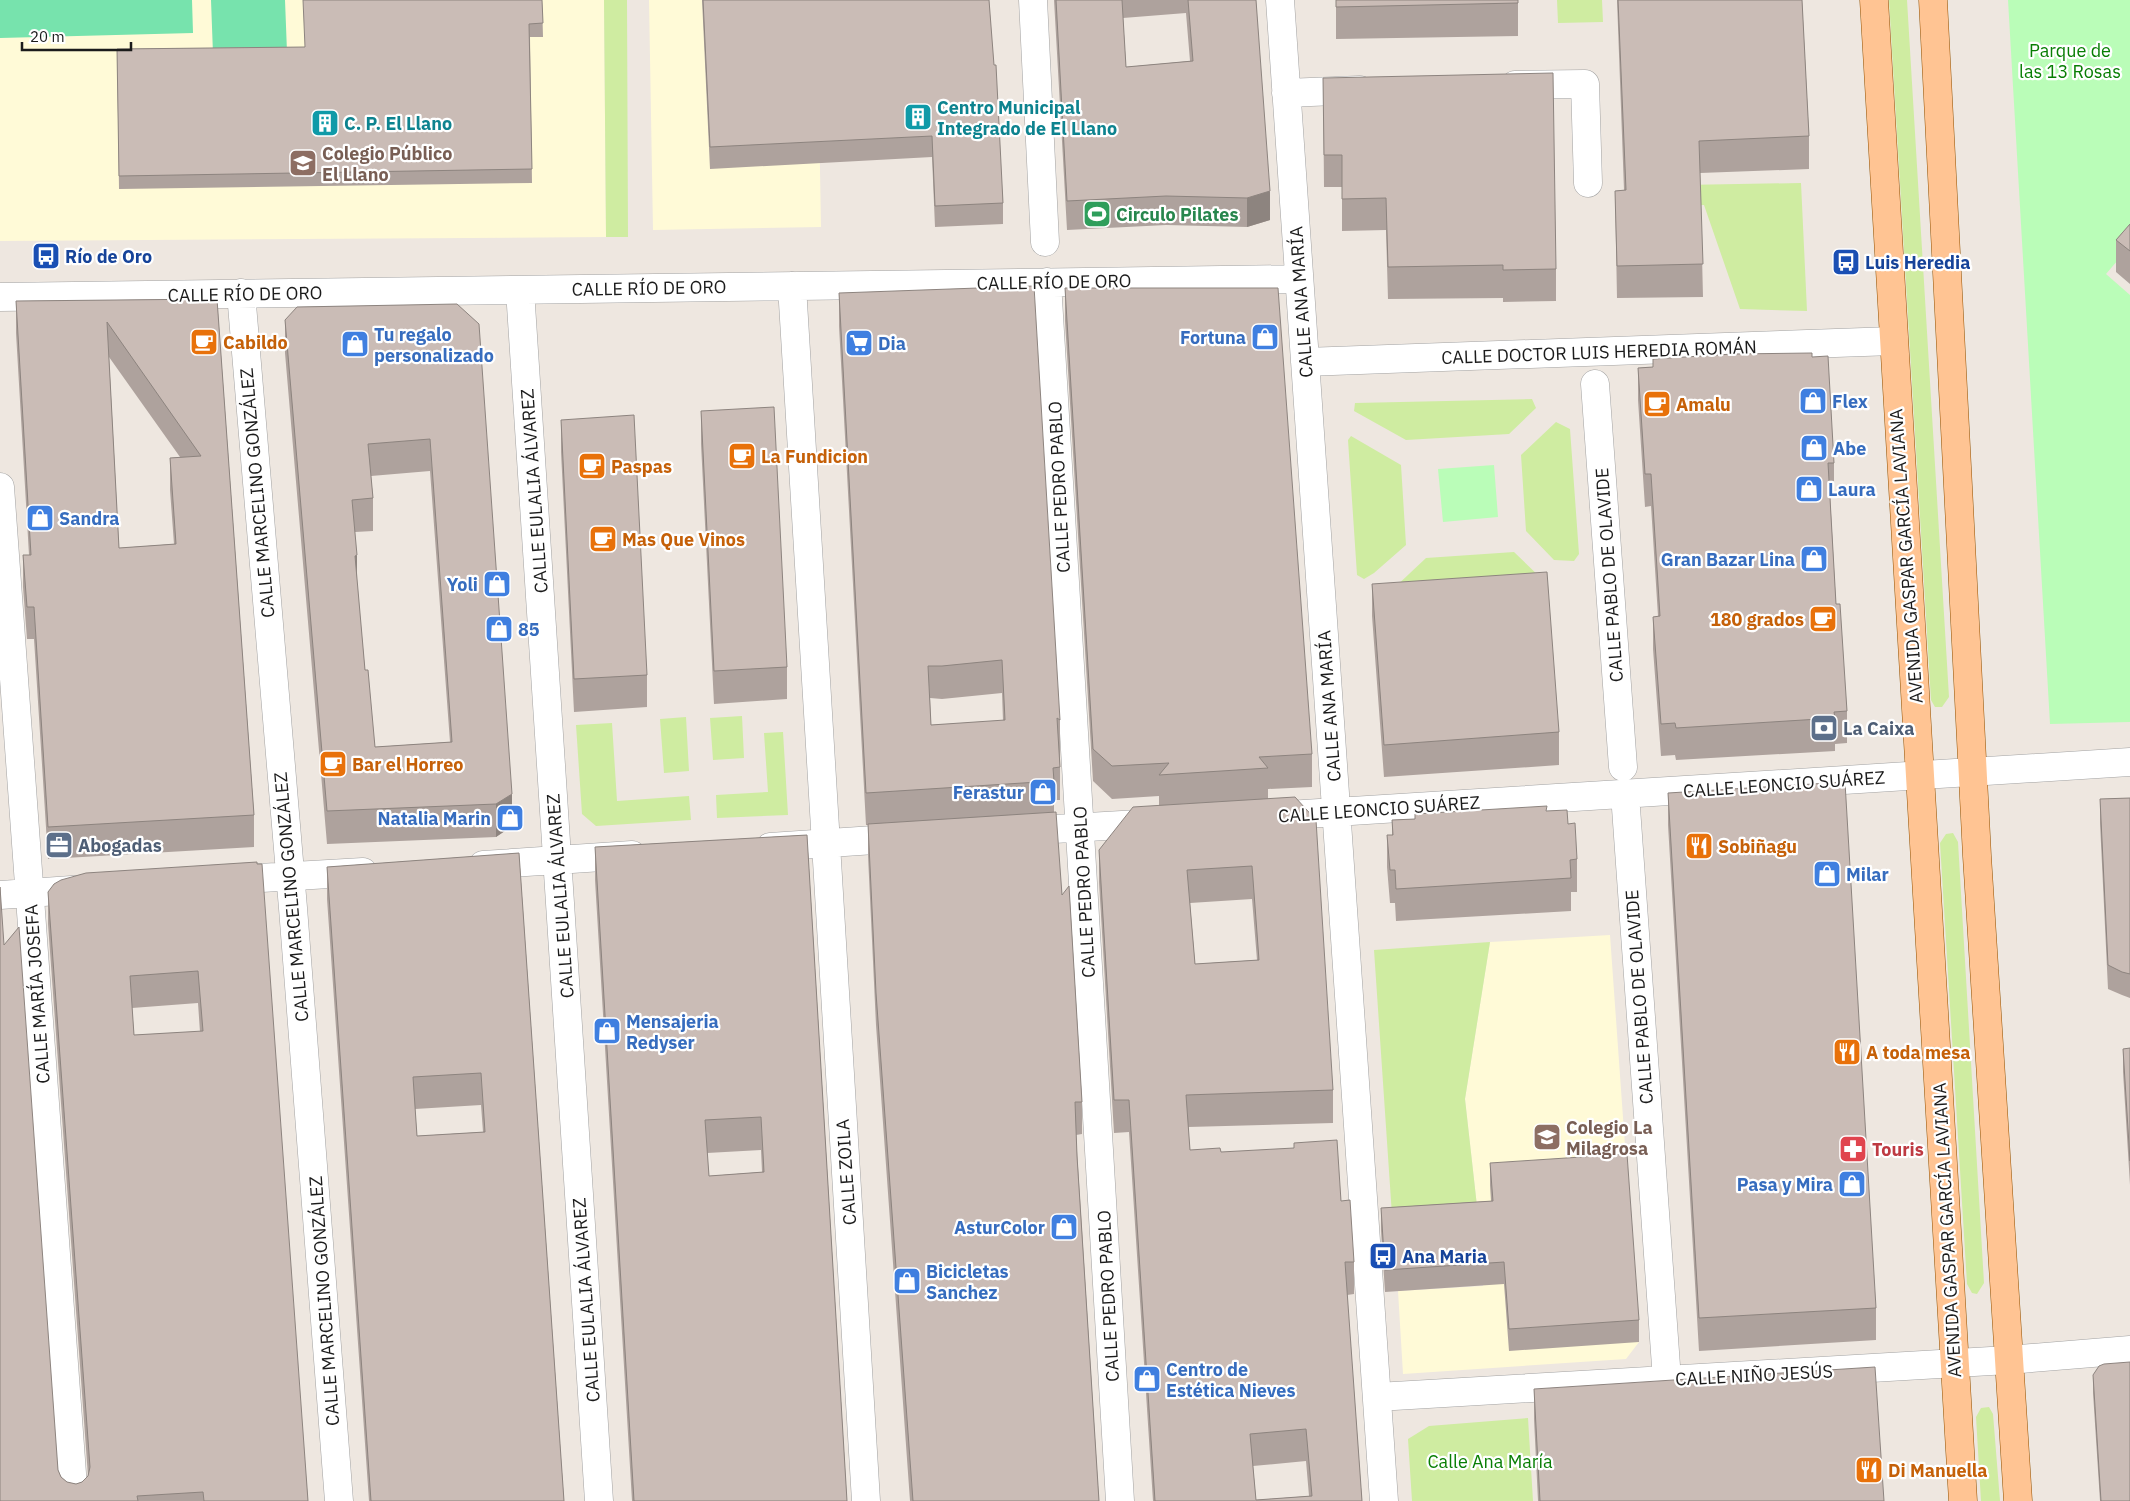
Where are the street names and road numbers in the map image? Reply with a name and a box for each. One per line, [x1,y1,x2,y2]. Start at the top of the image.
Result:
street label: CALLE ANA MARÍA [1284,225,1318,379]
street label: CALLE RÍO DE ORO [976,269,1132,295]
street label: CALLE RÍO DE ORO [571,275,727,301]
street label: CALLE RÍO DE ORO [167,281,323,307]
street label: CALLE DOCTOR LUIS HEREDIA ROMÁN [1441,335,1757,369]
street label: CALLE MARCELINO GONZÁLEZ [235,367,279,619]
street label: CALLE EULALIA ÁLVAREZ [515,388,553,594]
street label: CALLE PEDRO PABLO [1043,401,1075,573]
street label: AVENIDA GASPAR GARCÍA LAVIANA [1884,407,1928,704]
street label: CALLE PABLO DE OLAVIDE [1590,467,1628,683]
street label: CALLE ANA MARÍA [1312,629,1346,783]
street label: CALLE LEONCIO SUÁREZ [1682,765,1886,803]
street label: CALLE MARCELINO GONZÁLEZ [269,771,313,1023]
street label: CALLE LEONCIO SUÁREZ [1277,790,1481,828]
street label: CALLE EULALIA ÁLVAREZ [541,793,579,999]
street label: CALLE PEDRO PABLO [1068,806,1100,978]
street label: CALLE PABLO DE OLAVIDE [1620,889,1658,1105]
street label: CALLE MARÍA JOSEFA [19,903,55,1085]
street label: AVENIDA GASPAR GARCÍA LAVIANA [1928,1081,1966,1378]
street label: CALLE ZOILA [831,1118,861,1226]
street label: CALLE MARCELINO GONZÁLEZ [304,1175,344,1427]
street label: CALLE EULALIA ÁLVAREZ [567,1197,605,1403]
street label: CALLE PEDRO PABLO [1092,1210,1124,1382]
street label: CALLE NIÑO JESÚS [1675,1359,1833,1391]

